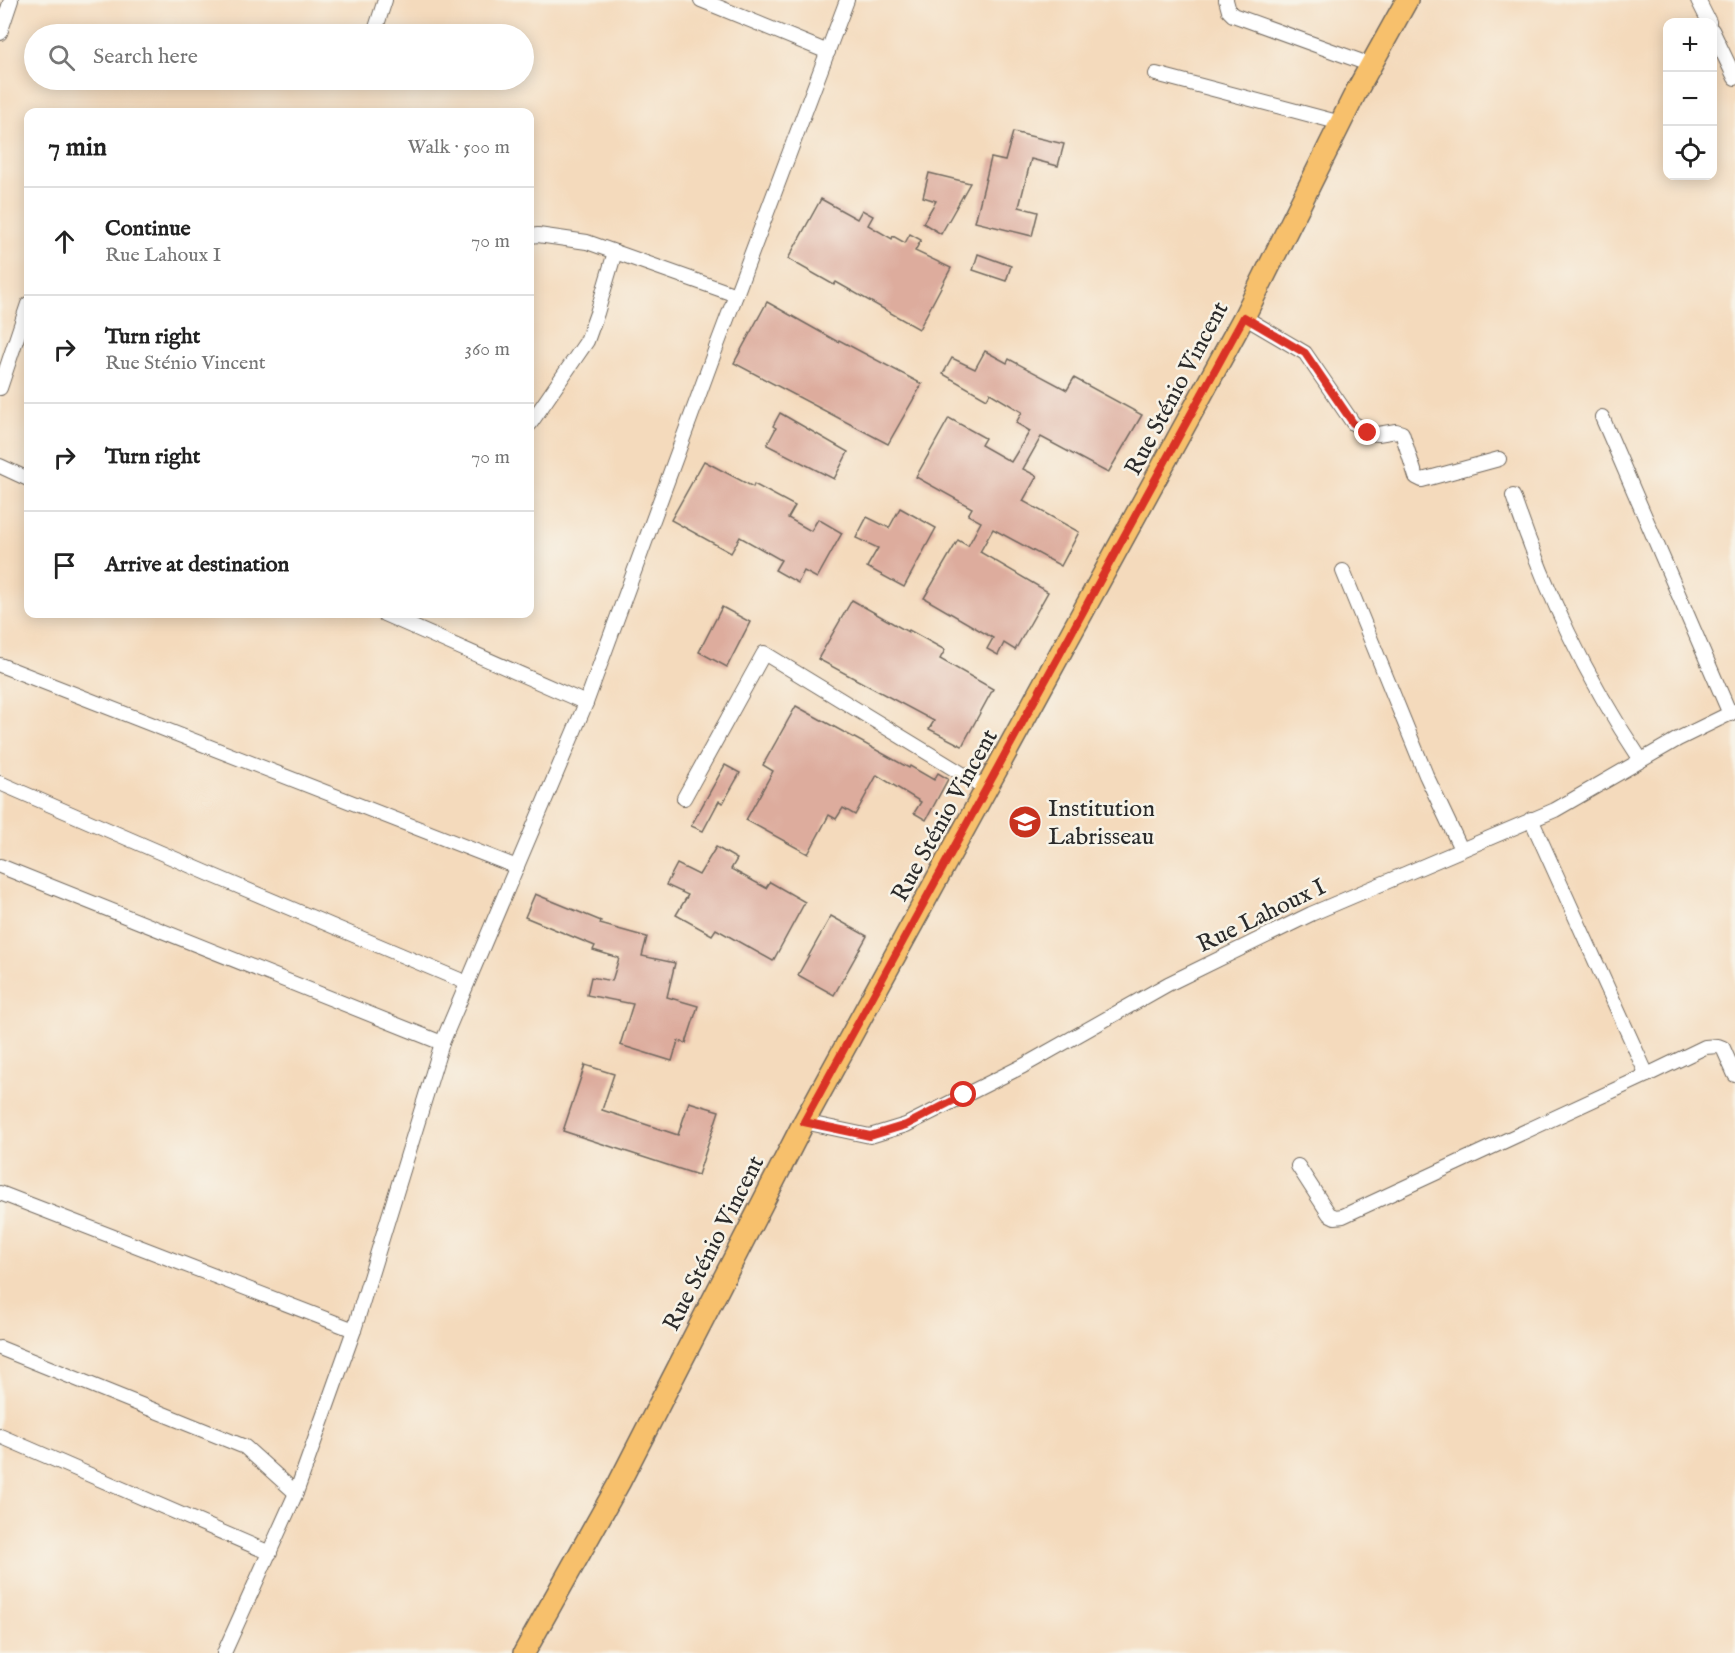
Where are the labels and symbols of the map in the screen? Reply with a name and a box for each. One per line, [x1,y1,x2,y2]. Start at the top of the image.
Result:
street label: Rue Sténio Vincent [1118,296,1236,481]
route end [1354,419,1380,445]
street label: Rue Sténio Vincent [885,724,1006,908]
place label: Institution Labrisseau [1048,794,1155,853]
school or university icon: Institution Labrisseau [1007,804,1043,840]
street label: Rue Lahoux I [1192,872,1331,961]
route start [950,1081,976,1107]
street label: Rue Sténio Vincent [657,1151,772,1337]

